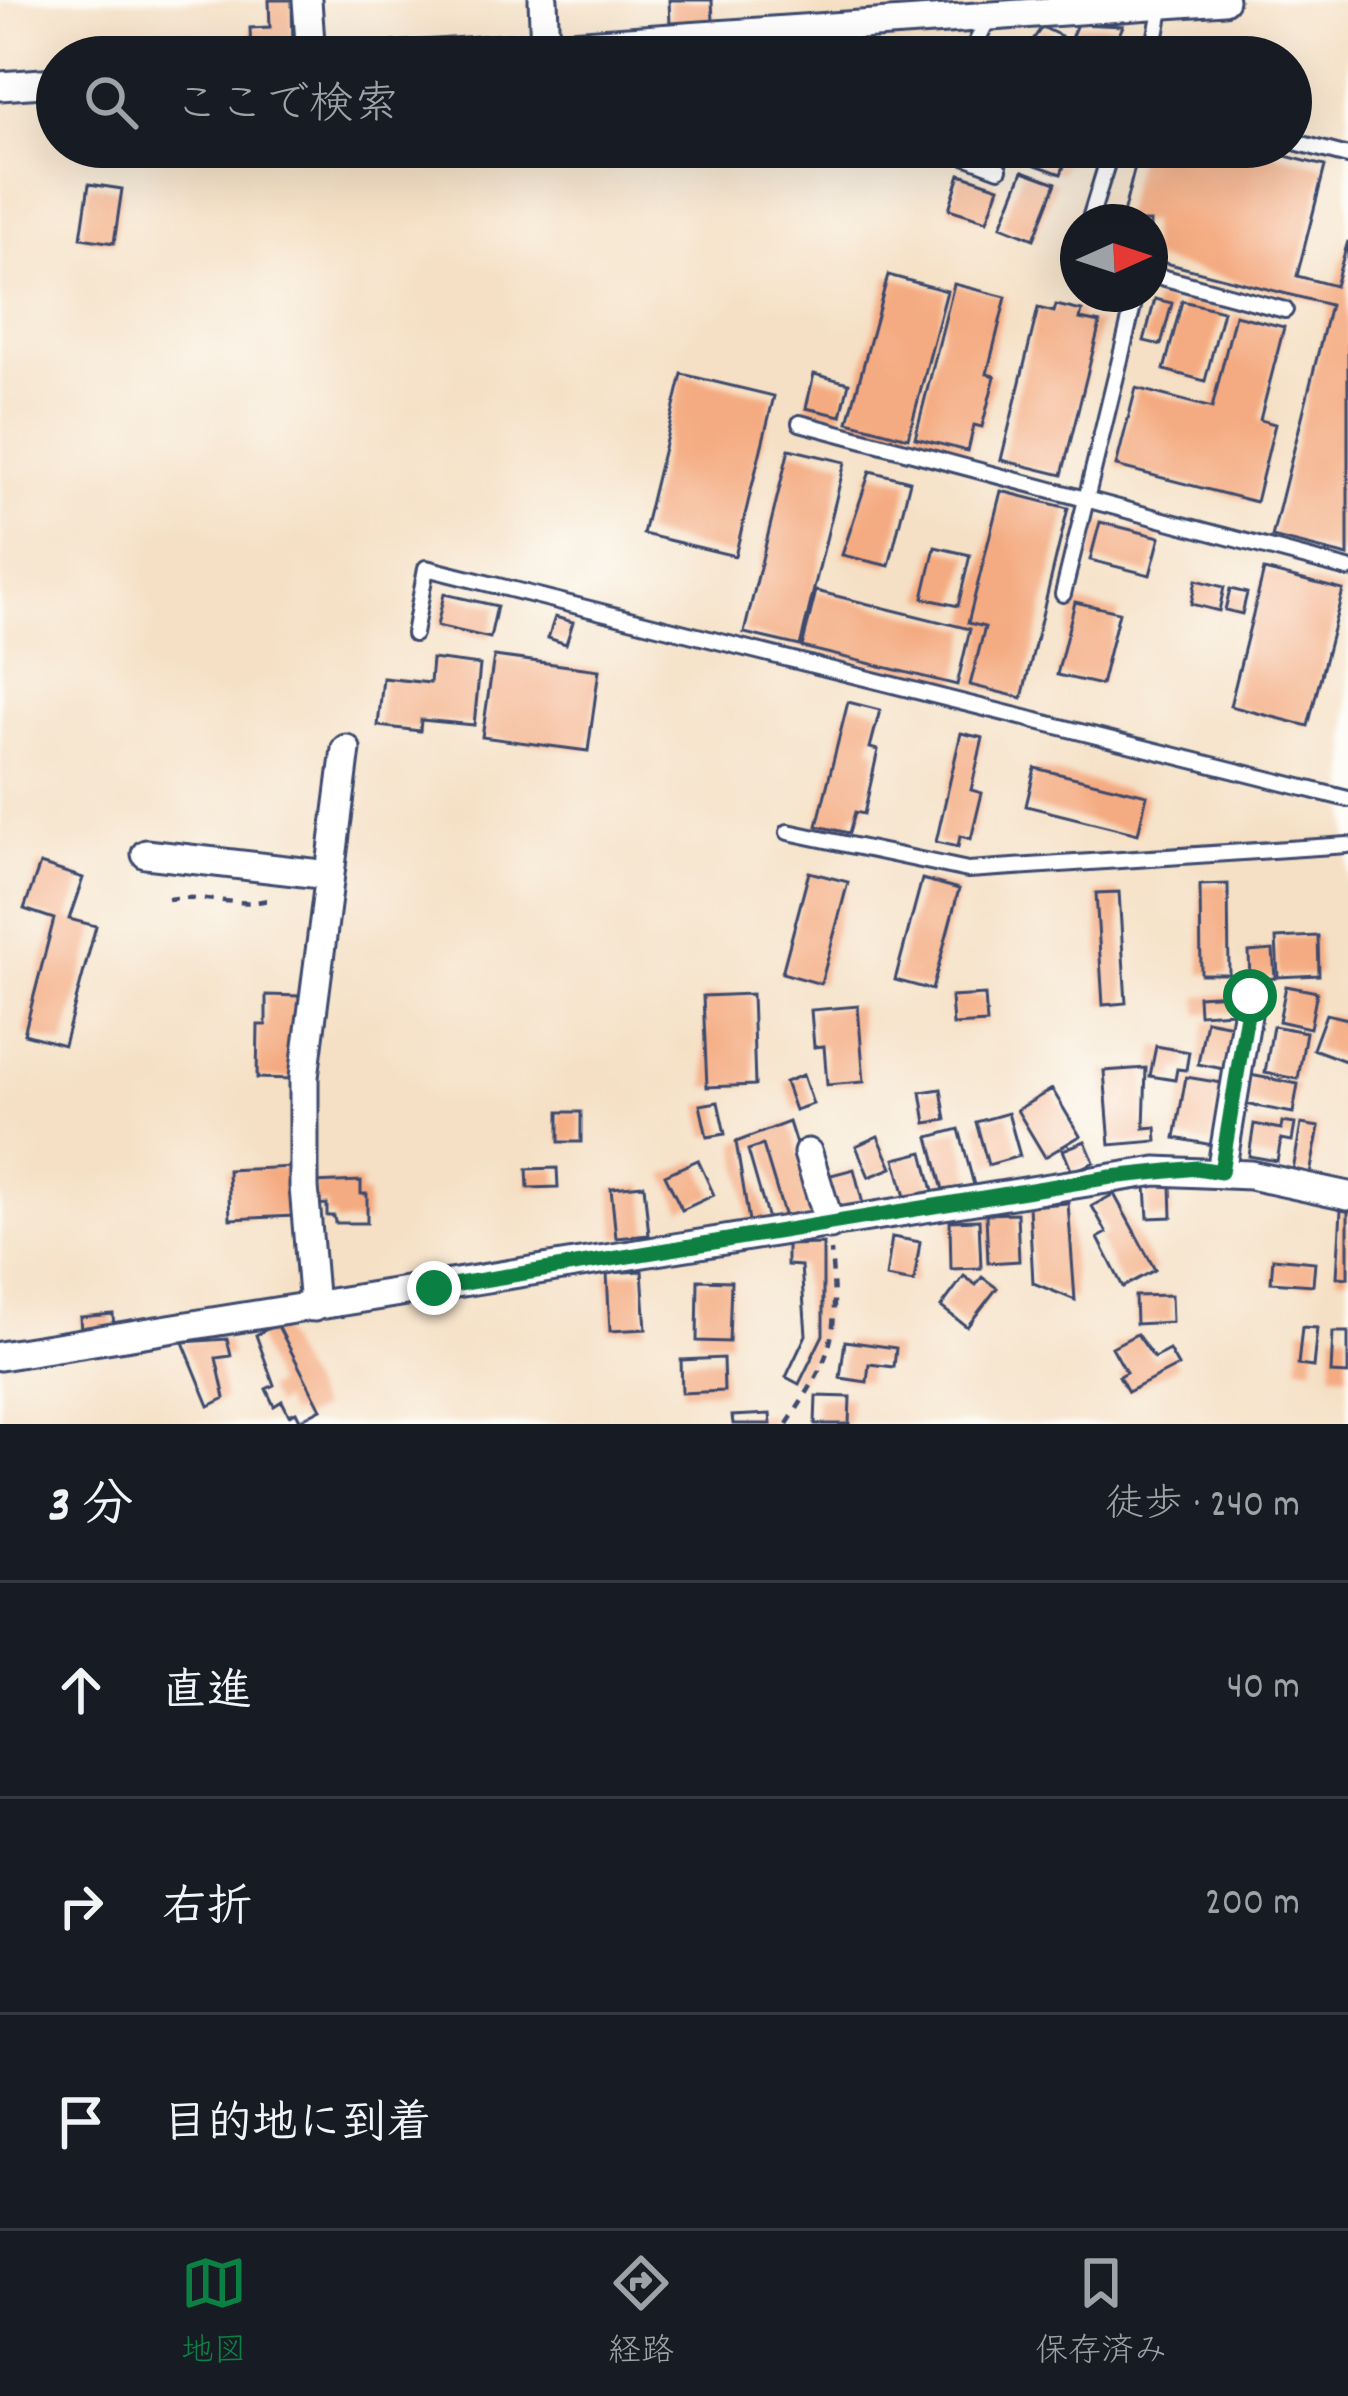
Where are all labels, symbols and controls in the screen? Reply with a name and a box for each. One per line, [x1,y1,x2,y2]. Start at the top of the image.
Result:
search box [36,36,1312,168]
icon: search [78,69,144,135]
text: ここで検索 [174,76,399,140]
north arrow [1060,204,1168,312]
route start [1223,969,1277,1023]
route end [407,1261,461,1315]
text: 3 分 [48,1473,133,1545]
text: 徒歩 · 240 m [1105,1480,1300,1535]
icon: ahead [48,1657,114,1723]
text: 40 m [1227,1662,1300,1717]
text: 直進 [162,1663,252,1727]
icon: right [48,1873,114,1939]
text: 200 m [1205,1878,1300,1933]
text: 右折 [162,1879,252,1943]
icon: arrive [48,2089,114,2155]
text: 目的地に到着 [162,2095,432,2159]
tab: 地図 [181,2250,247,2377]
tab: 経路 [608,2250,674,2377]
tab: 保存済み [1035,2250,1167,2377]

